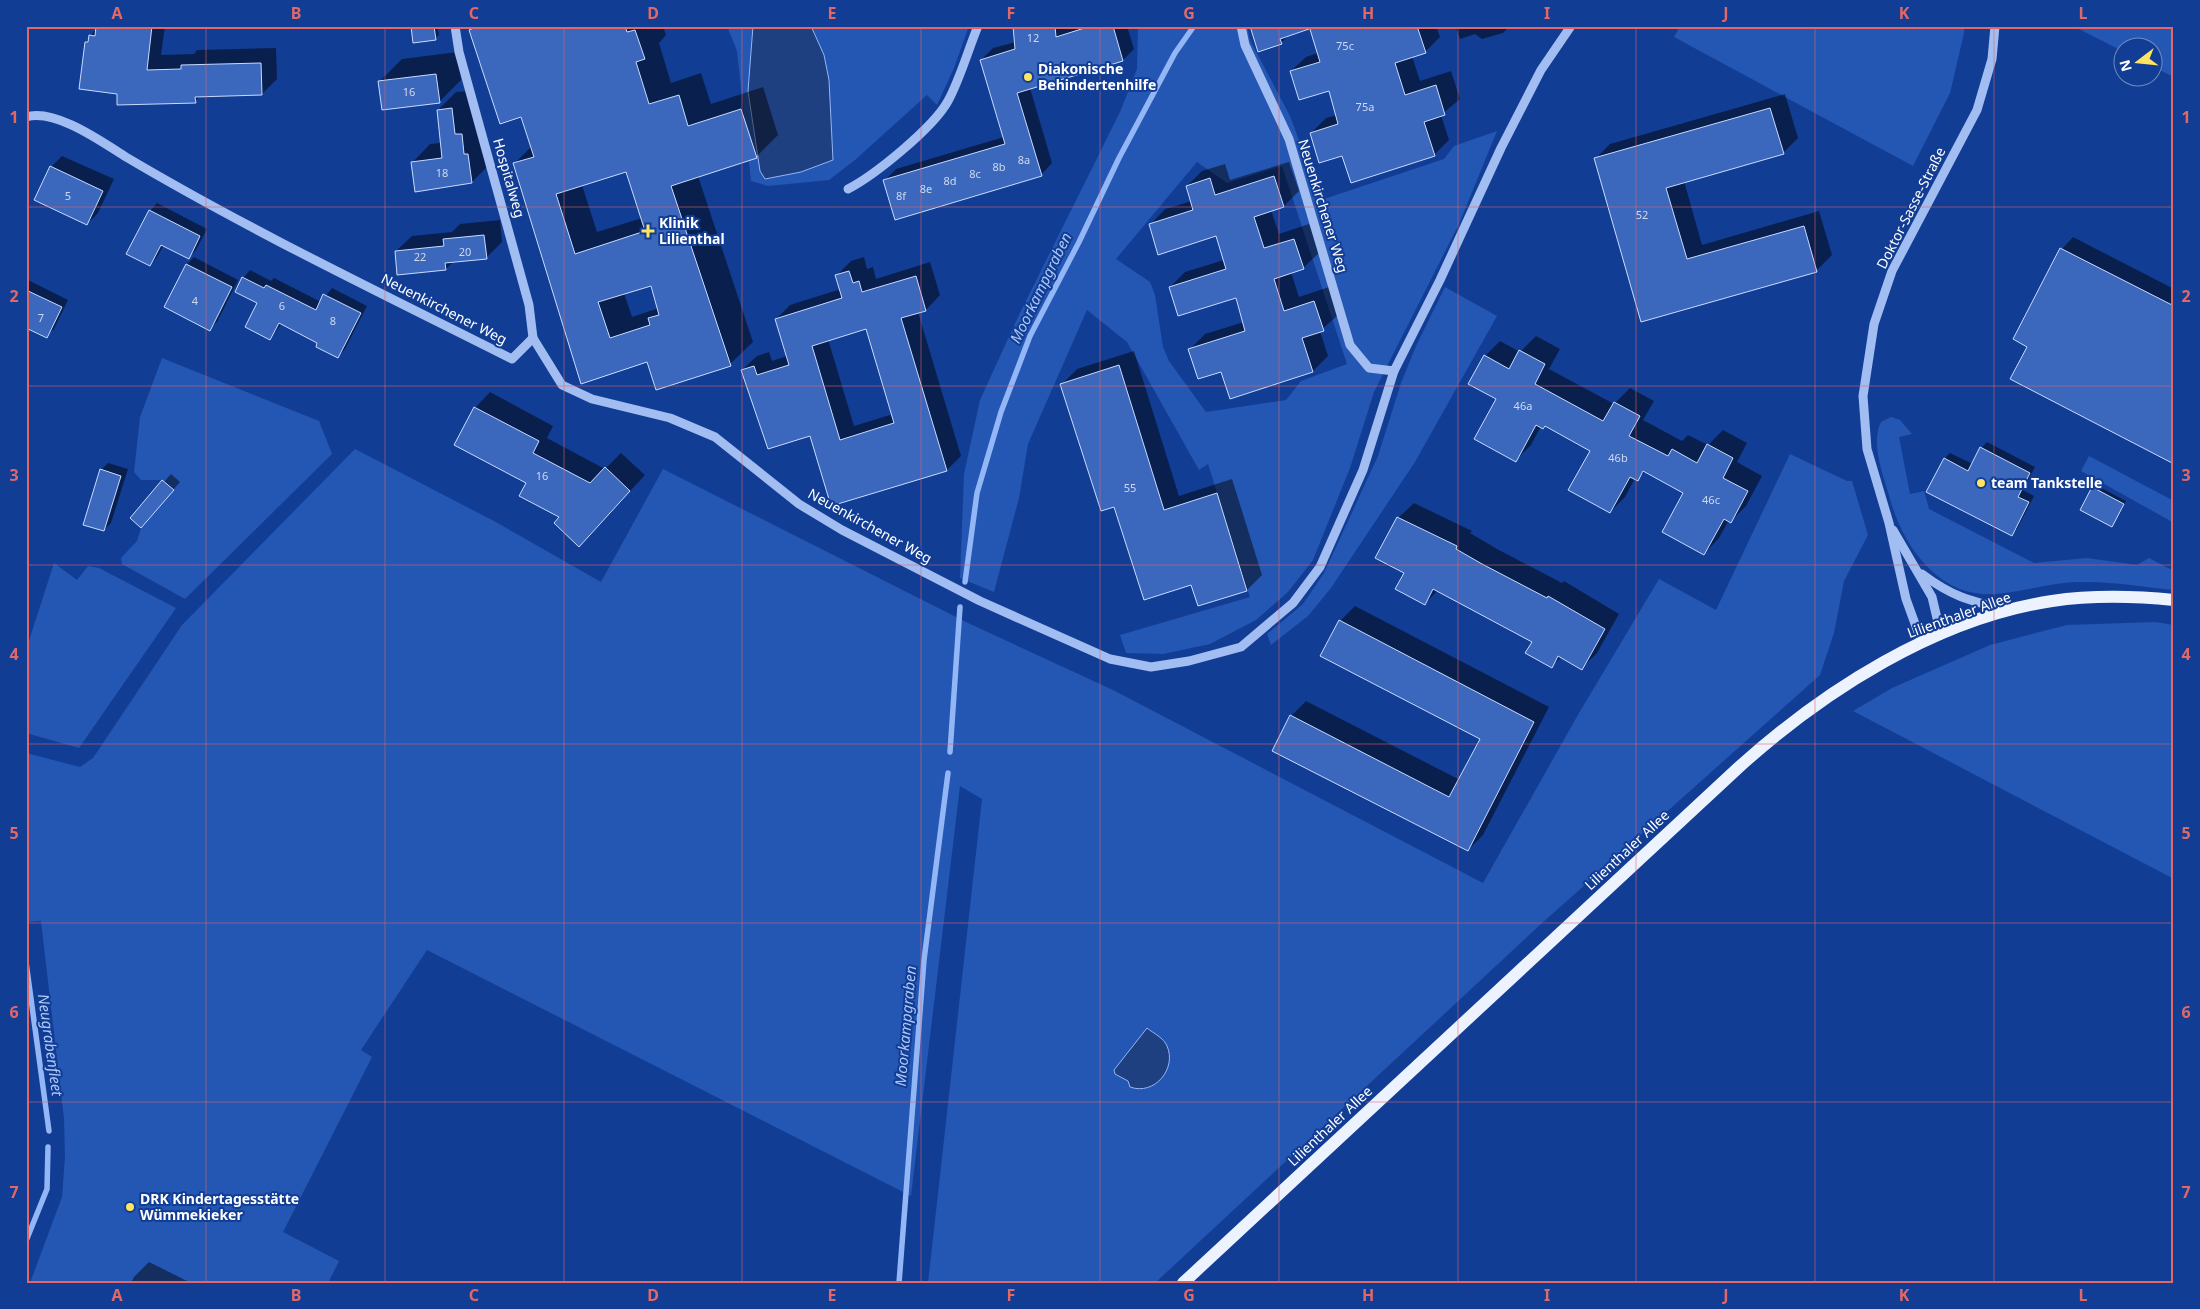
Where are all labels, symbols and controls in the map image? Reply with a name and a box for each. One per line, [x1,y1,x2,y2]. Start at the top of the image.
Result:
text: A [111,2,123,24]
text: B [291,2,301,24]
text: C [469,2,479,24]
text: D [647,2,659,24]
text: E [828,2,837,24]
text: F [1007,2,1015,24]
text: G [1183,2,1195,24]
text: H [1362,2,1374,24]
text: I [1544,2,1550,24]
text: J [1721,2,1729,24]
text: K [1899,2,1910,24]
text: L [2079,2,2088,24]
house number: 12 [1027,30,1039,45]
house number: 75c [1336,38,1354,53]
north arrow [2112,38,2162,88]
text: N [2114,58,2136,74]
place label: Diakonische Behindertenhilfe [1038,59,1156,94]
marker: Diakonische Behindertenhilfe [1022,71,1034,83]
house number: 16 [403,84,415,99]
house number: 75a [1356,99,1374,114]
text: 1 [9,106,19,128]
text: 1 [2181,106,2191,128]
street label: Hospitalweg [489,136,530,220]
street label: Neuenkirchener Weg [1294,137,1353,275]
street label: Doktor-Sasse-Straße [1872,144,1950,272]
house number: 8a [1018,152,1030,167]
house number: 8b [992,159,1006,174]
house number: 18 [436,165,448,180]
house number: 8c [969,166,981,181]
house number: 8d [943,173,957,188]
house number: 8e [920,181,932,196]
house number: 5 [65,188,71,203]
house number: 8f [896,188,907,203]
house number: 52 [1636,207,1648,222]
place label: Klinik Lilienthal [659,213,725,248]
marker: Klinik Lilienthal [641,224,655,238]
water label: Moorkampgraben [1005,229,1076,346]
house number: 20 [459,244,471,259]
house number: 22 [414,249,426,264]
street label: Neuenkirchener Weg [378,269,510,349]
text: 2 [9,285,19,307]
text: 2 [2181,285,2191,307]
house number: 4 [192,293,199,308]
house number: 6 [279,298,285,313]
house number: 7 [38,310,44,325]
house number: 8 [330,313,336,328]
house number: 46a [1514,398,1532,413]
house number: 46b [1608,450,1628,465]
text: 3 [9,464,19,486]
text: 3 [2181,464,2191,486]
house number: 16 [536,468,548,483]
place label: team Tankstelle [1991,473,2102,492]
marker: team Tankstelle [1975,477,1987,489]
house number: 55 [1124,480,1136,495]
street label: Neuenkirchener Weg [805,484,936,568]
house number: 46c [1702,492,1720,507]
street label: Lilienthaler Allee [1904,587,2013,642]
text: 4 [9,643,19,665]
text: 4 [2181,643,2191,665]
street label: Lilienthaler Allee [1580,805,1673,894]
text: 5 [9,822,19,844]
text: 5 [2181,822,2191,844]
water label: Moorkampgraben [890,965,920,1087]
water label: Neugrabenfleet [34,992,68,1098]
text: 6 [9,1001,19,1023]
text: 6 [2181,1001,2191,1023]
street label: Lilienthaler Allee [1283,1081,1376,1170]
text: 7 [9,1181,19,1203]
text: 7 [2181,1181,2191,1203]
place label: DRK Kindertagesstätte Wümmekieker [140,1189,299,1224]
marker: DRK Kindertagesstätte Wümmekieker [124,1201,136,1213]
text: A [111,1284,123,1306]
text: B [291,1284,301,1306]
text: C [469,1284,479,1306]
text: D [647,1284,659,1306]
text: E [828,1284,837,1306]
text: F [1007,1284,1015,1306]
text: G [1183,1284,1195,1306]
text: H [1362,1284,1374,1306]
text: I [1544,1284,1550,1306]
text: J [1721,1284,1729,1306]
text: K [1899,1284,1910,1306]
text: L [2079,1284,2088,1306]

